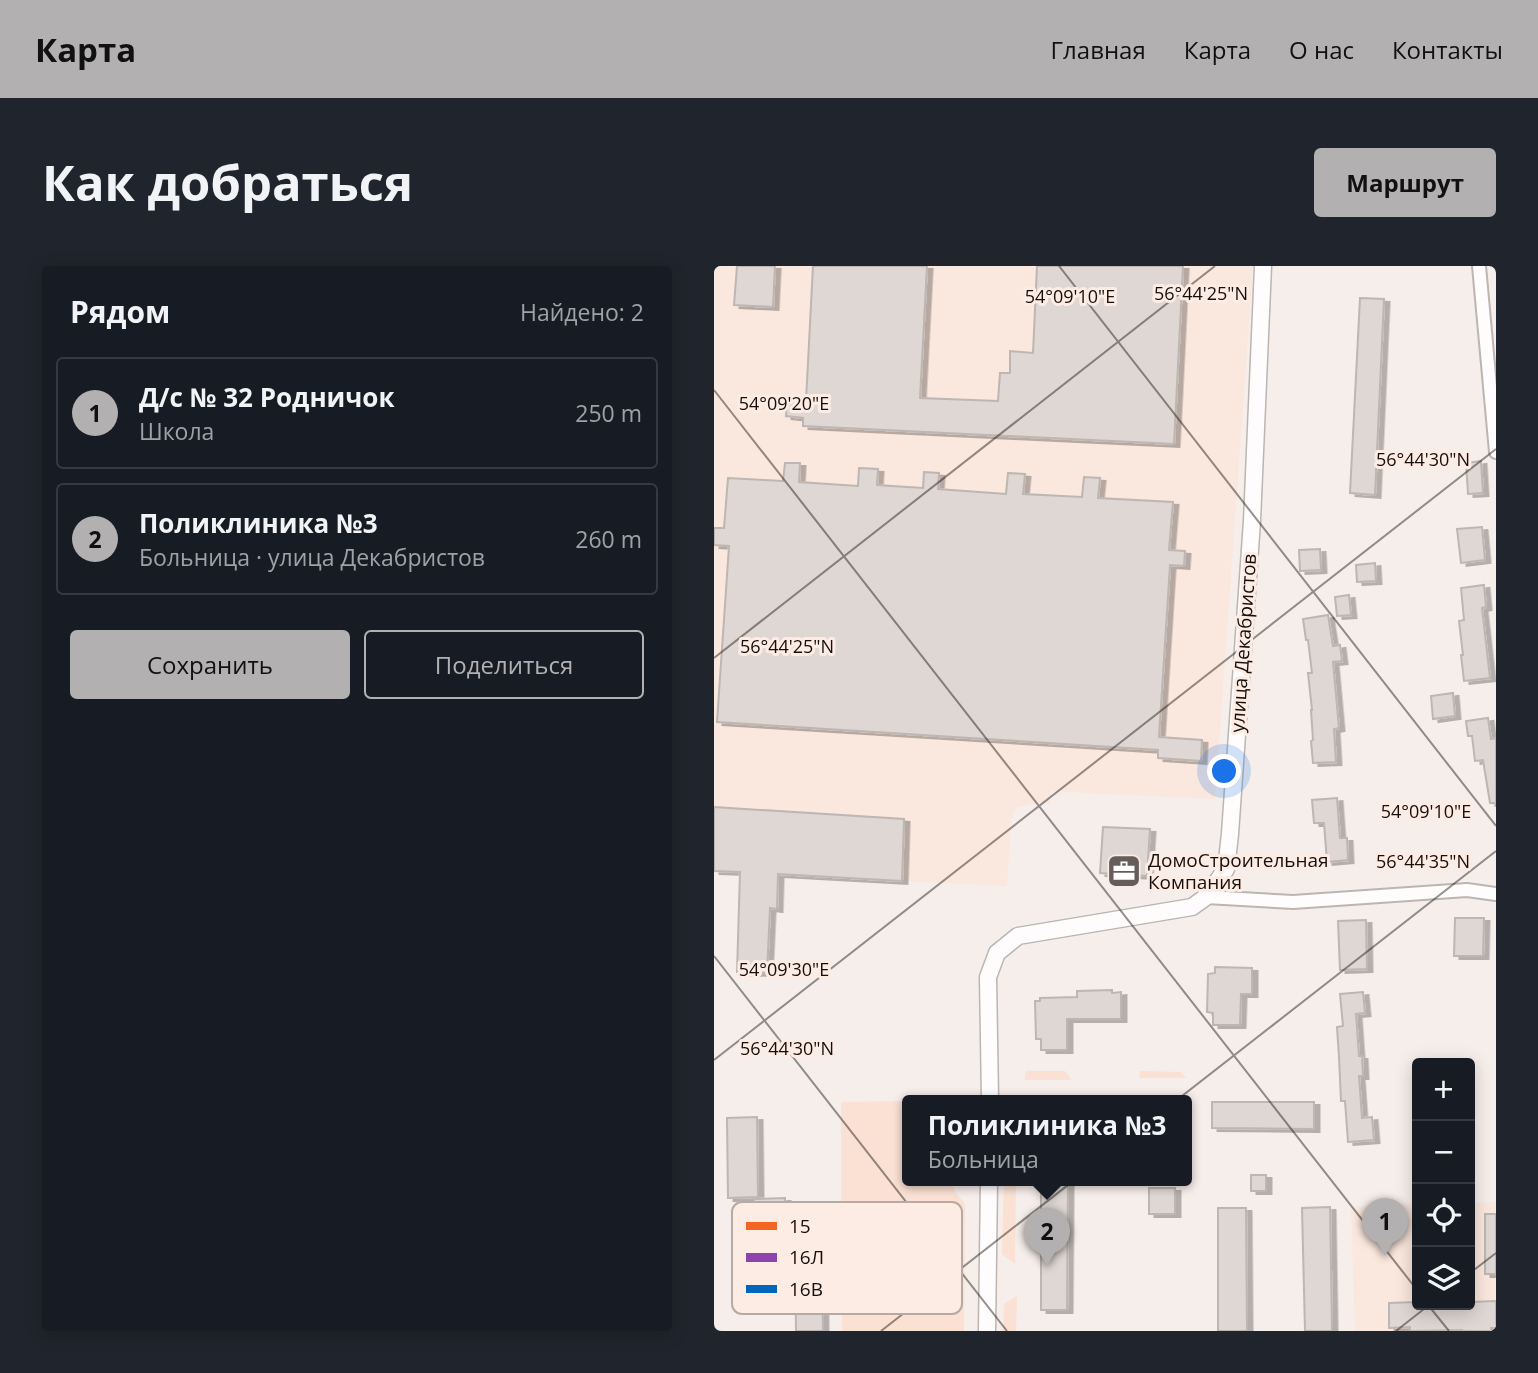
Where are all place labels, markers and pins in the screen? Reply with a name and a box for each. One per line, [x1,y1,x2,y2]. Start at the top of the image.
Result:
place label: ДомоСтроительная Компания [1148,847,1329,895]
office icon: ДомоСтроительная Компания [1105,852,1143,890]
pin: 1 [1362,1198,1408,1256]
pin: 2 [1024,1208,1070,1266]

